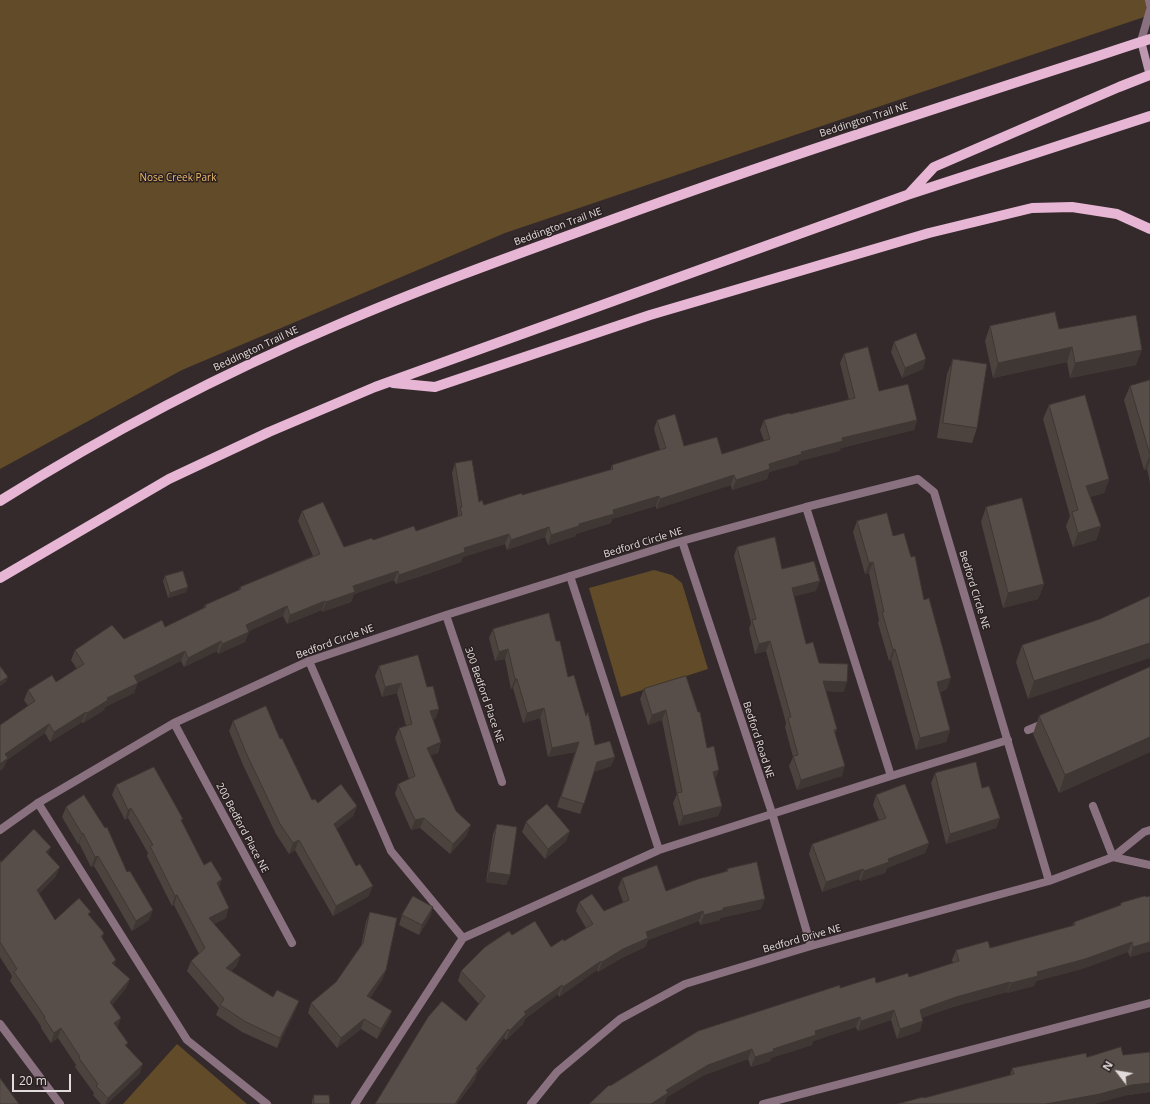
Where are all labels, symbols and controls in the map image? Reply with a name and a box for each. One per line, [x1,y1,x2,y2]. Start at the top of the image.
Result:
street label: Beddington Trail NE [818,100,910,140]
park label: Nose Creek Park [140,172,216,184]
street label: Beddington Trail NE [512,206,604,248]
street label: Beddington Trail NE [212,324,300,374]
street label: Bedford Circle NE [602,525,684,561]
street label: Bedford Circle NE [956,549,992,631]
street label: Bedford Circle NE [294,622,376,662]
street label: 300 Bedford Place NE [462,646,506,744]
street label: Bedford Road NE [740,700,776,780]
street label: 200 Bedford Place NE [213,781,271,875]
street label: Bedford Drive NE [762,922,842,956]
north arrow [1098,1052,1138,1092]
text: N [1099,1058,1116,1073]
scale bar [14,1066,73,1092]
text: 20 m [19,1072,47,1089]

